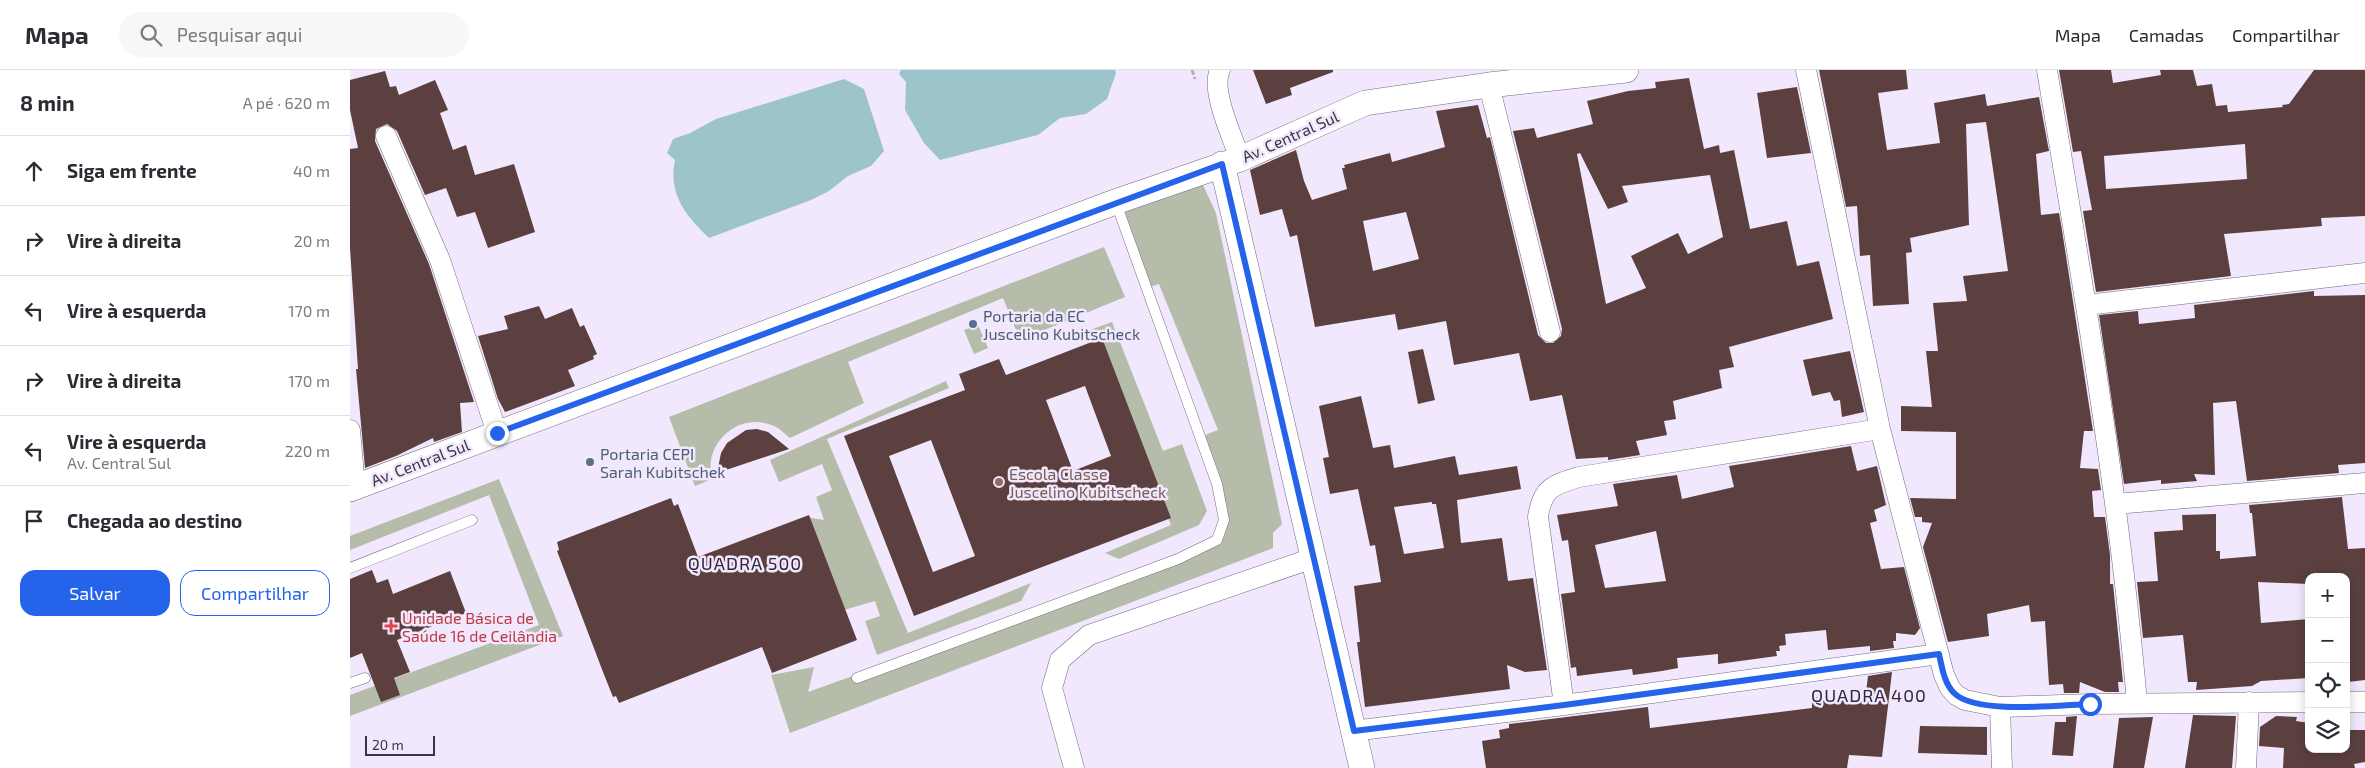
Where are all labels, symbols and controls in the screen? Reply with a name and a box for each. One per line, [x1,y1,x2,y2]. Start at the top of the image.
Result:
search box [119,12,469,57]
text: Mapa [25,20,89,49]
icon: search [137,21,165,49]
text: Pesquisar aqui [177,23,302,46]
text: Mapa [2055,24,2101,46]
text: Camadas [2129,24,2204,46]
text: Compartilhar [2232,24,2340,46]
text: 8 min [20,90,75,115]
text: A pé · 620 m [243,93,330,112]
street label: Av. Central Sul [1239,106,1342,166]
icon: ahead [20,157,48,185]
text: Siga em frente [67,159,197,182]
text: 40 m [293,161,330,180]
icon: right [20,227,48,255]
text: Vire à direita [67,229,181,252]
text: 20 m [294,231,330,250]
icon: left [20,297,48,325]
text: Vire à esquerda [67,299,206,322]
text: 170 m [288,301,330,320]
place label: Portaria da EC Juscelino Kubitscheck [983,306,1140,343]
marker: Portaria da EC Juscelino Kubitscheck [967,318,979,330]
icon: right [20,367,48,395]
text: Vire à direita [67,369,181,392]
text: 170 m [288,371,330,390]
route end [486,422,509,445]
text: Vire à esquerda [67,430,206,453]
street label: Av. Central Sul [368,434,472,489]
icon: left [20,437,48,465]
text: 220 m [285,441,330,460]
place label: Portaria CEPI Sarah Kubitschek [600,444,726,481]
text: Av. Central Sul [67,453,171,472]
marker: Portaria CEPI Sarah Kubitschek [584,456,596,468]
place label: Escola Classe Juscelino Kubitscheck [1009,464,1166,501]
marker: Escola Classe Juscelino Kubitscheck [993,476,1005,488]
icon: arrive [20,507,48,535]
text: Chegada ao destino [67,509,242,532]
district label: QUADRA 500 [688,552,802,574]
button: Salvar [20,570,170,616]
button: Compartilhar [180,570,330,616]
map controls [2305,573,2350,753]
button: + [2305,573,2350,618]
place label: Unidade Básica de Saúde 16 de Ceilândia [402,608,557,645]
button: − [2305,618,2350,663]
marker: Unidade Básica de Saúde 16 de Ceilândia [384,619,398,633]
button: locate [2305,663,2350,708]
district label: QUADRA 400 [1811,684,1927,706]
route start [2079,693,2102,716]
button: layers [2305,708,2350,753]
scale bar [365,733,435,756]
text: 20 m [372,736,404,753]

